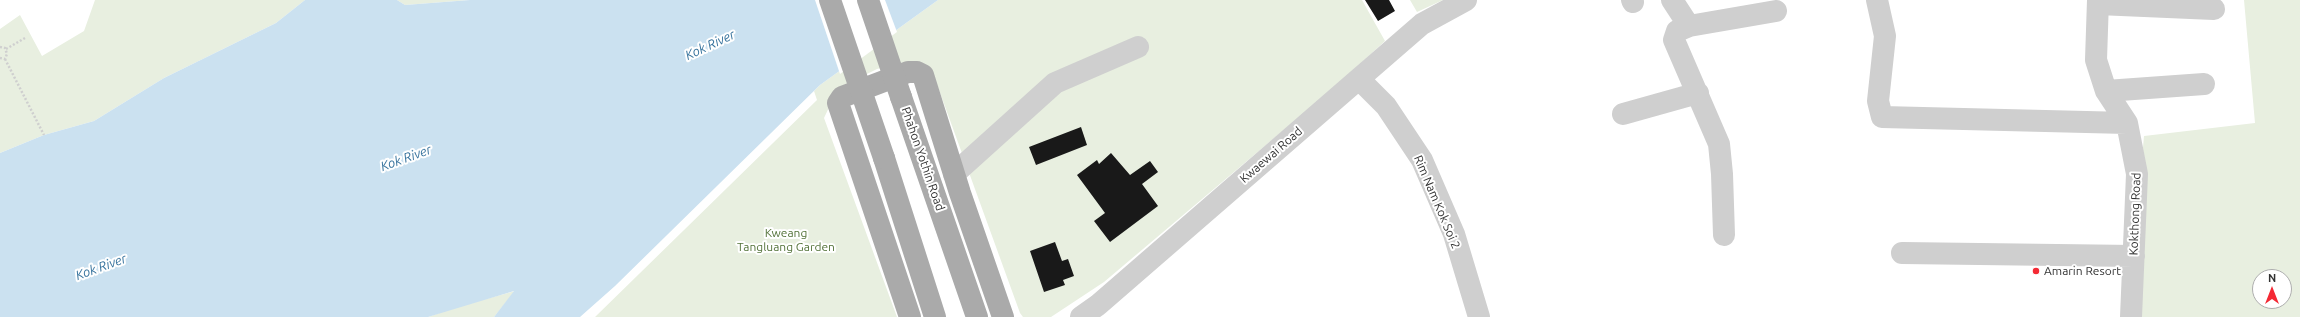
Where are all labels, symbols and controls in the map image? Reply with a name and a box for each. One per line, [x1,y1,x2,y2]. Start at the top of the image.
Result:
water label: Kok River [683,27,737,63]
street label: Phahon Yothin Road [898,105,948,213]
street label: Kwaewai Road [1237,124,1305,186]
water label: Kok River [378,142,434,174]
street label: Rim Nam Kok Soi 2 [1411,153,1463,251]
street label: Kokthong Road [2126,172,2144,256]
park label: Kweang Tangluang Garden [737,226,835,254]
water label: Kok River [73,251,129,283]
place label: Amarin Resort [2044,264,2121,278]
marker: Amarin Resort [2031,266,2041,276]
north arrow [2252,269,2292,309]
text: N [2268,272,2276,284]

